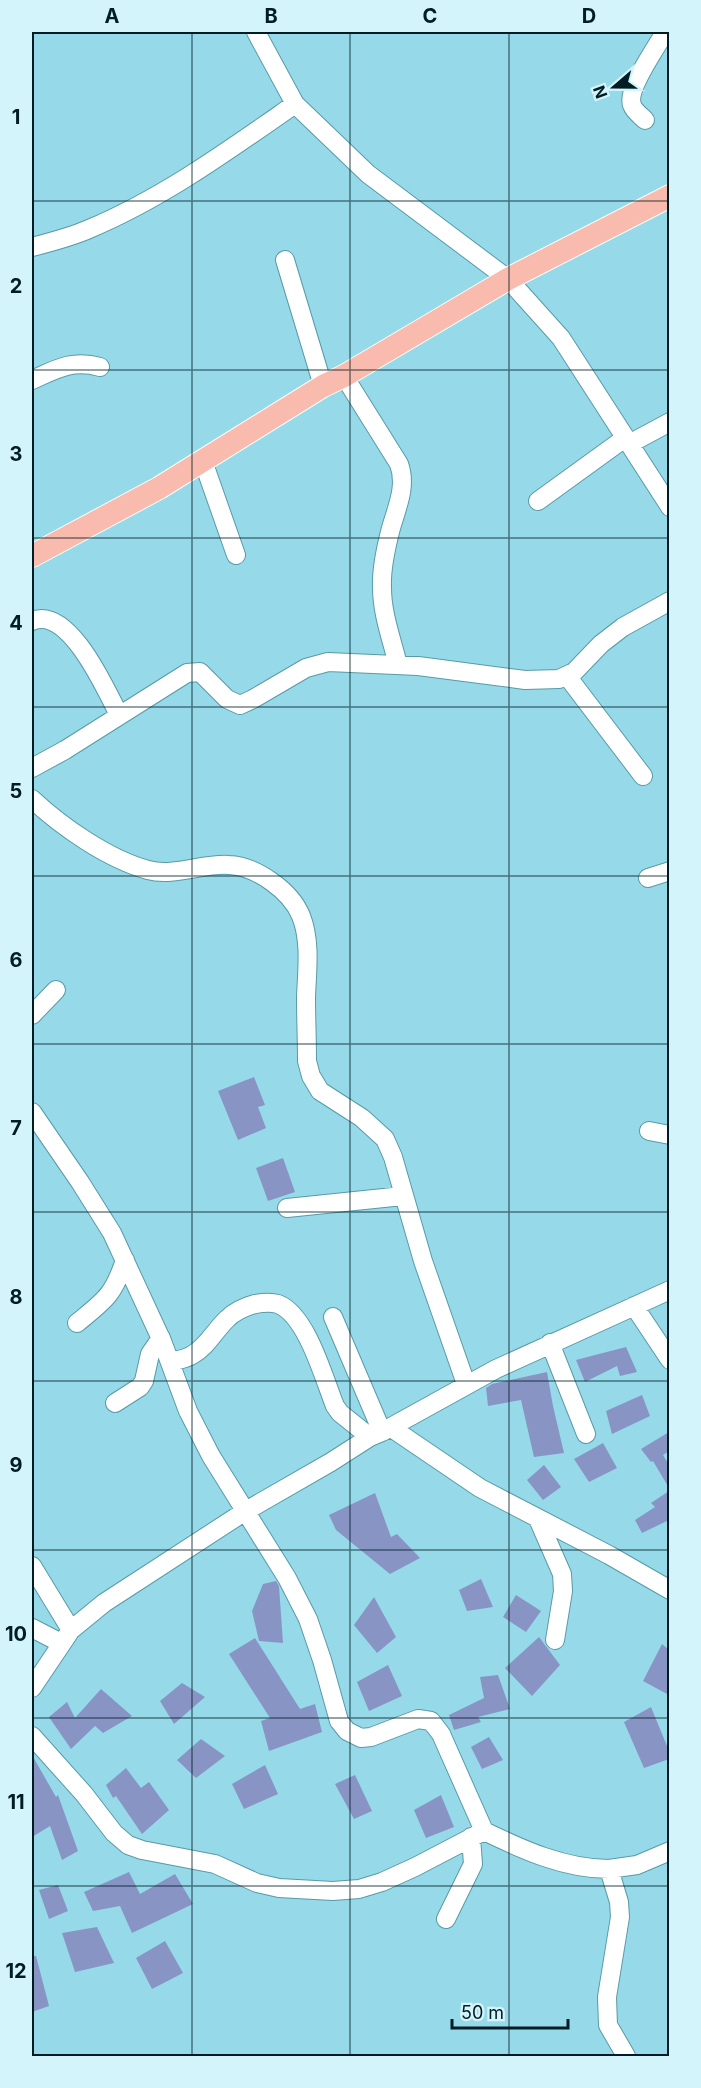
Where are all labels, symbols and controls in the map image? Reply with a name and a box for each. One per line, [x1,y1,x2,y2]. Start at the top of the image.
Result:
text: A [105,4,120,28]
text: B [264,4,278,28]
text: C [423,4,437,28]
text: D [582,4,596,28]
north arrow [584,57,644,117]
text: N [588,83,611,101]
text: 1 [12,105,20,129]
text: 2 [10,274,22,298]
text: 3 [10,442,22,466]
text: 4 [9,611,23,635]
text: 5 [10,779,22,803]
text: 6 [10,948,23,972]
text: 7 [10,1116,22,1140]
text: 8 [9,1285,23,1309]
text: 9 [10,1453,23,1477]
text: 10 [5,1622,27,1646]
text: 11 [7,1790,25,1814]
text: 12 [5,1959,27,1983]
scale bar [452,1992,568,2030]
text: 50 m [461,2002,504,2023]

